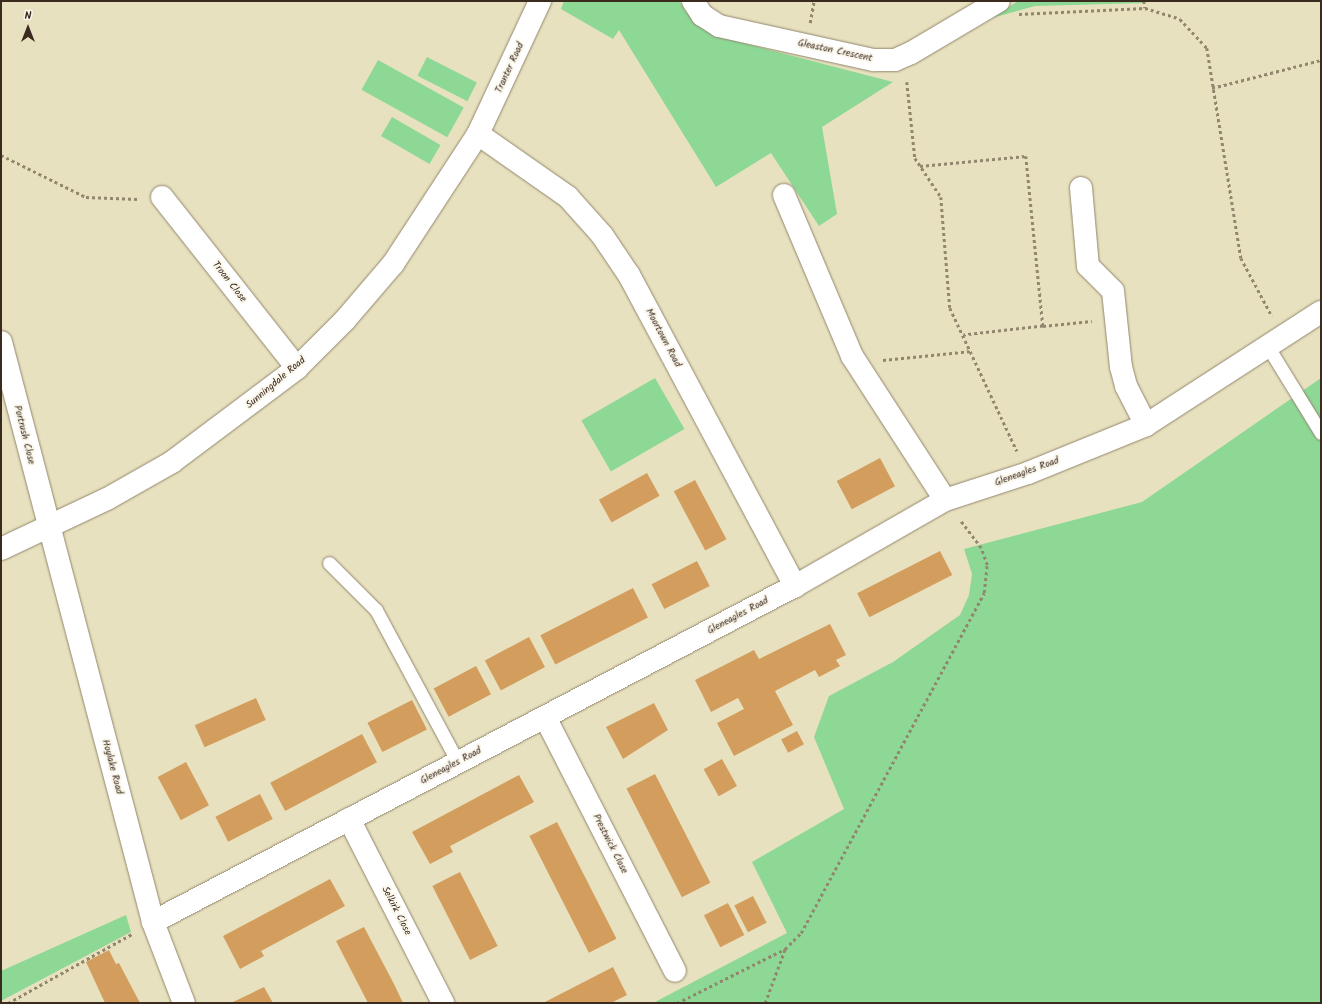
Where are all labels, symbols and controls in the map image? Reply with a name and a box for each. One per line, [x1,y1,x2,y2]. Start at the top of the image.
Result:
text: N [25,7,31,25]
north arrow [8,8,48,48]
street label: Gleaston Crescent [797,37,873,65]
street label: Tranter Road [493,41,527,95]
street label: Troon Close [209,259,249,305]
street label: Moortown Road [642,307,684,369]
street label: Sunningdale Road [244,355,308,411]
street label: Portrush Close [11,404,37,466]
street label: Gleneagles Road [993,455,1061,489]
street label: Gleneagles Road [705,595,771,637]
street label: Hoylake Road [99,738,125,796]
street label: Gleneagles Road [418,745,484,787]
street label: Prestwick Close [590,812,630,876]
street label: Selkirk Close [379,885,413,937]

